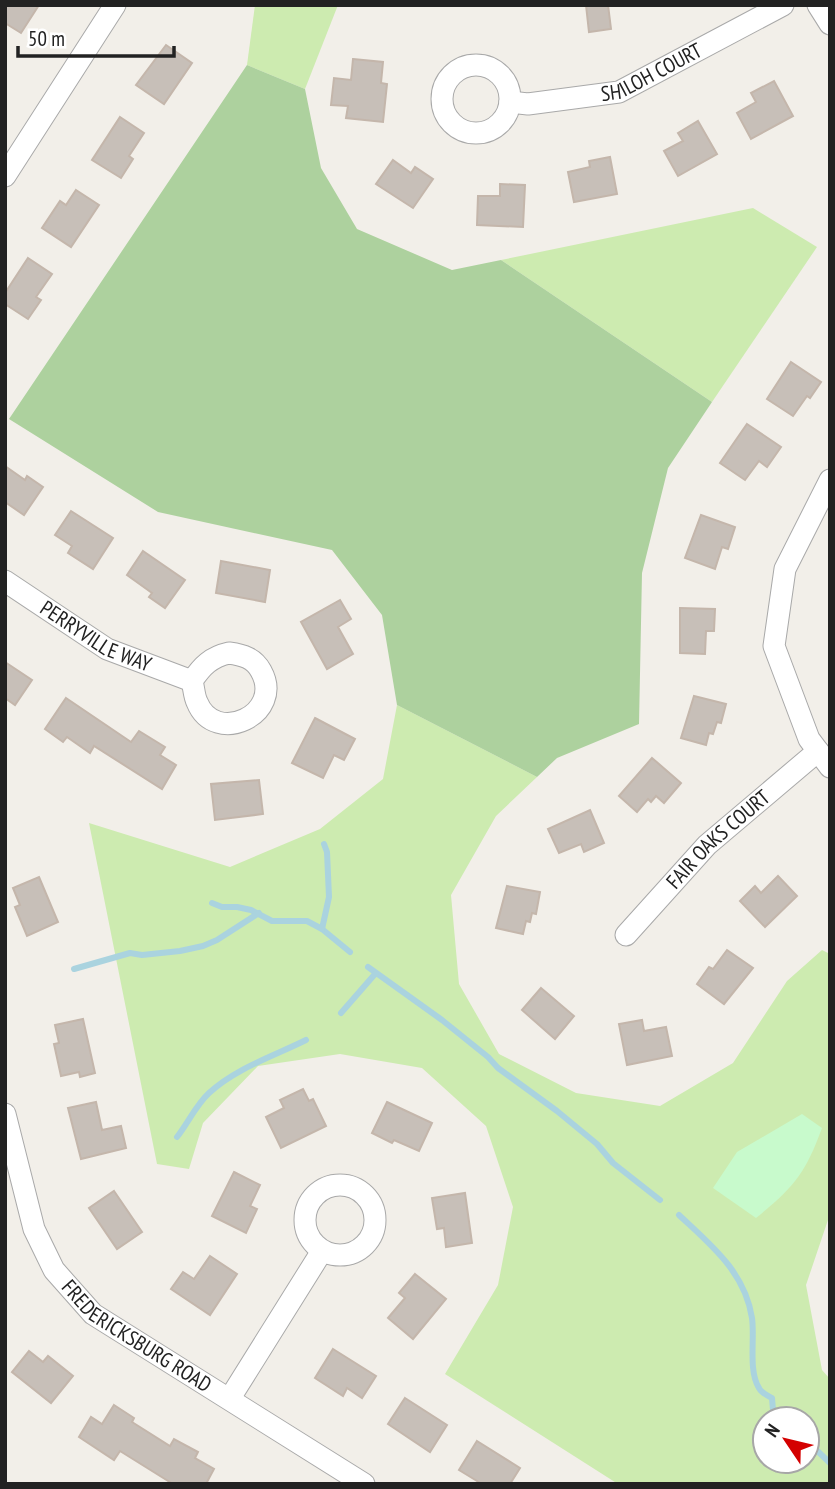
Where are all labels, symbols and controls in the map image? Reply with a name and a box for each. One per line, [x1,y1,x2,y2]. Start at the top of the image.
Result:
scale bar [18,14,173,58]
text: 50 m [28,25,65,52]
street label: SHILOH COURT [599,36,707,107]
street label: PERRYVILLE WAY [35,594,156,678]
street label: FAIR OAKS COURT [660,783,776,894]
street label: FREDERICKSBURG ROAD [56,1274,217,1398]
north arrow [751,1405,821,1475]
text: N [759,1419,785,1441]

